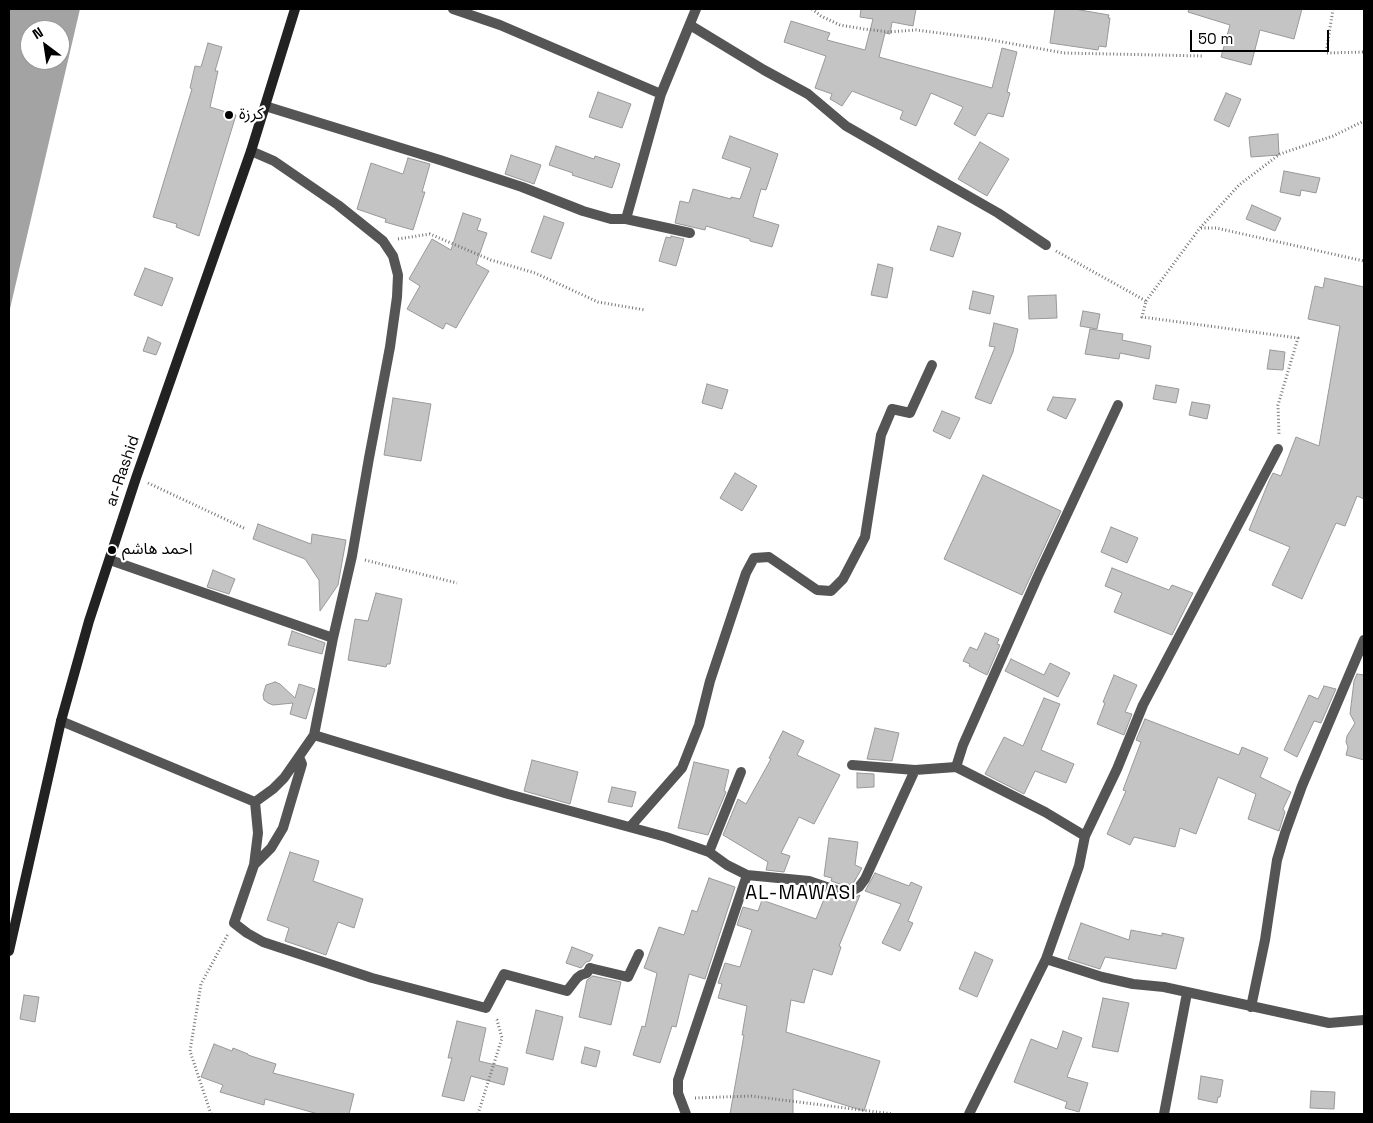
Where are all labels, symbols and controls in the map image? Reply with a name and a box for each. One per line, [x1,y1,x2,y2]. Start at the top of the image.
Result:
north arrow [20,20,70,70]
scale bar [1193,20,1332,52]
text: N [29,23,46,43]
text: 50 m [1198,29,1233,48]
place label: كرزة [239,105,264,125]
marker: كرزة [223,109,235,121]
street label: ar-Rashid [102,433,144,509]
place label: احمد هاشم [122,540,192,560]
marker: احمد هاشم [106,544,118,556]
district label: AL-MAWASI [744,883,858,905]

